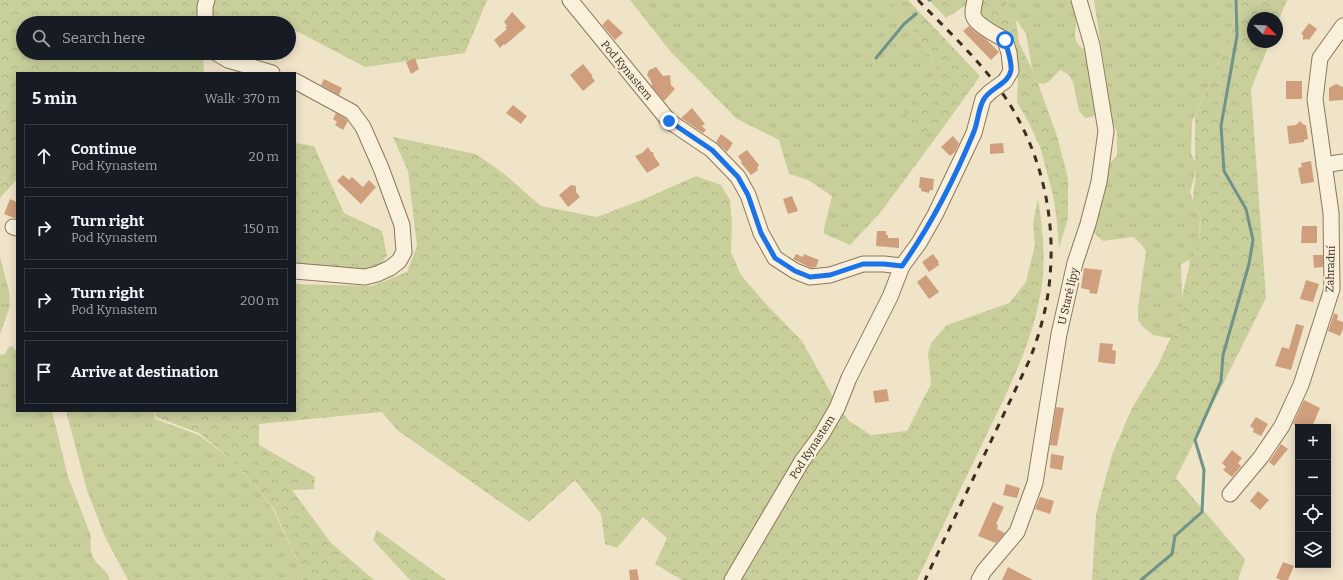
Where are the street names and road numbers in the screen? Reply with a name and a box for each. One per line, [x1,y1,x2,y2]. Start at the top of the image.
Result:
street label: Pod Kynastem [598,38,655,103]
street label: Zahradní [1323,245,1338,293]
street label: U Staré lípy [1056,266,1081,326]
street label: Pod Kynastem [787,413,838,481]

